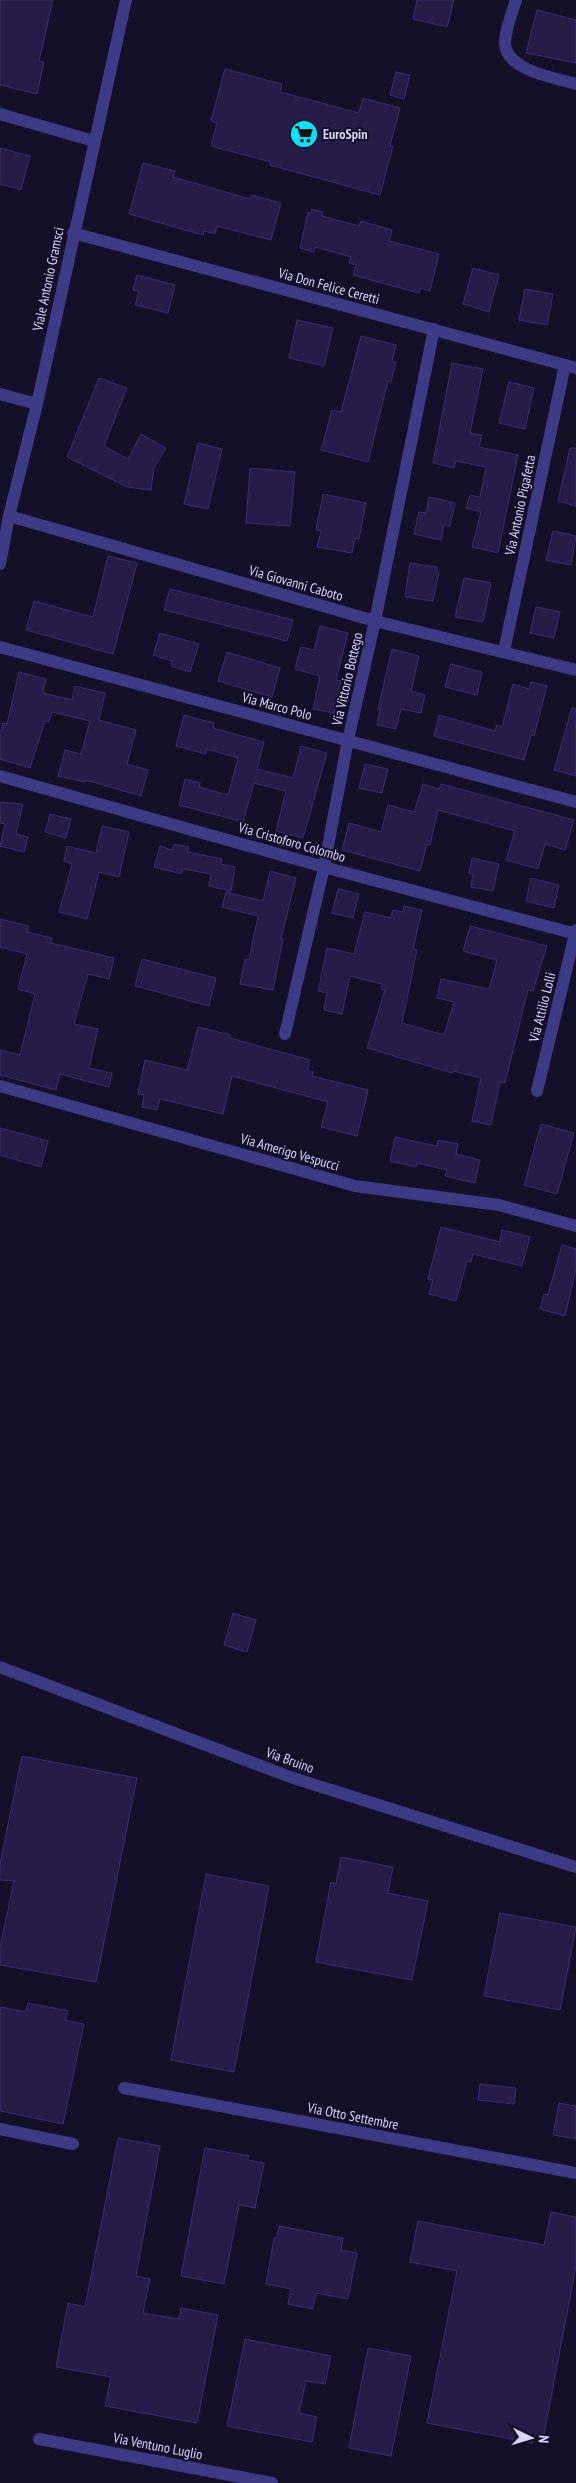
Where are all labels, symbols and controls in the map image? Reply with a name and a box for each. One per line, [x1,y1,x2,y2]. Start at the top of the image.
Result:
supermarket icon: EuroSpin [289,119,319,149]
place label: EuroSpin [323,125,367,143]
street label: Viale Antonio Gramsci [28,225,68,334]
street label: Via Don Felice Ceretti [275,264,382,308]
street label: Via Antonio Pigafetta [500,453,539,558]
street label: Via Giovanni Caboto [246,561,345,605]
street label: Via Vittorio Bottego [327,631,366,728]
street label: Via Marco Polo [239,688,314,724]
street label: Via Cristoforo Colombo [235,818,348,866]
street label: Via Attilio Lolli [524,970,559,1045]
street label: Via Amerigo Vespucci [237,1129,342,1175]
street label: Via Bruino [263,1743,316,1777]
street label: Via Otto Settembre [305,2098,400,2134]
north arrow [506,2413,556,2463]
street label: Via Ventuno Luglio [111,2428,204,2463]
text: N [535,2435,553,2444]

